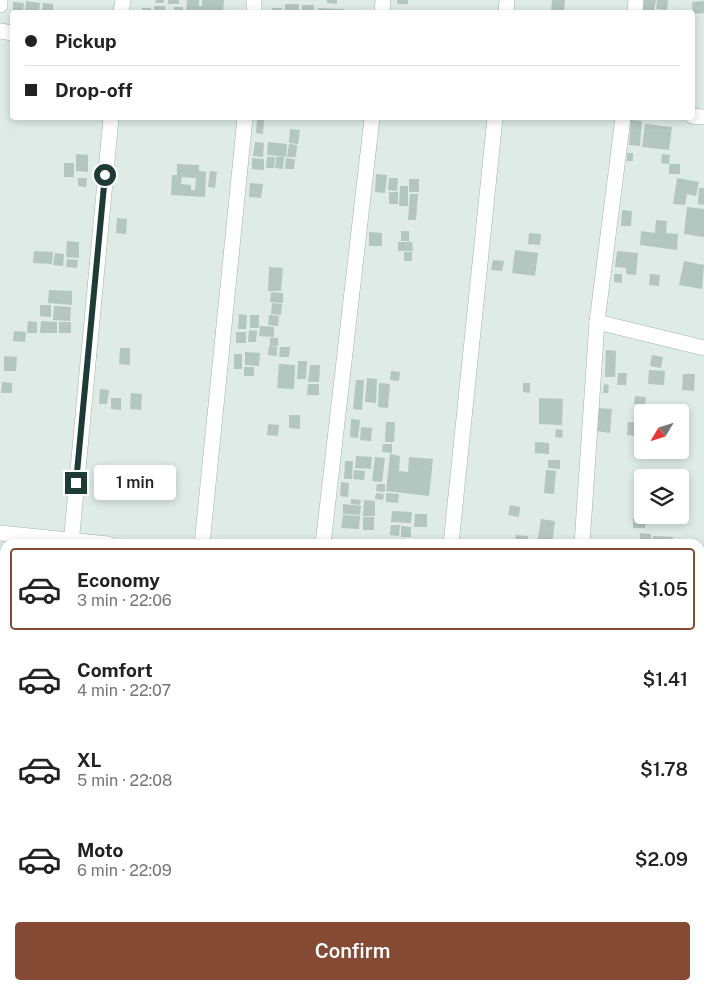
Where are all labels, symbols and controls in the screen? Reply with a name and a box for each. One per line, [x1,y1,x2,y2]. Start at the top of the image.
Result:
text: Pickup [55,30,117,52]
text: Drop-off [55,79,132,101]
route start [94,164,116,186]
north arrow [634,404,689,459]
map controls [634,404,689,524]
callout: 1 min [94,466,176,500]
button: layers [634,469,689,524]
route end [65,472,87,494]
text: 1 min [116,473,154,492]
icon: car [17,567,62,612]
text: Economy [77,569,160,591]
text: $1.05 [638,578,688,600]
text: 3 min · 22:06 [77,591,172,610]
icon: car [17,657,62,702]
text: Comfort [77,659,153,681]
text: $1.41 [642,668,688,690]
text: 4 min · 22:07 [77,681,171,700]
icon: car [17,747,62,792]
text: XL [77,749,102,771]
text: $1.78 [640,758,688,780]
text: 5 min · 22:08 [77,771,172,790]
icon: car [17,837,62,882]
text: Moto [77,839,123,861]
text: $2.09 [635,848,688,870]
text: 6 min · 22:09 [77,861,172,880]
button: Confirm [15,922,690,980]

